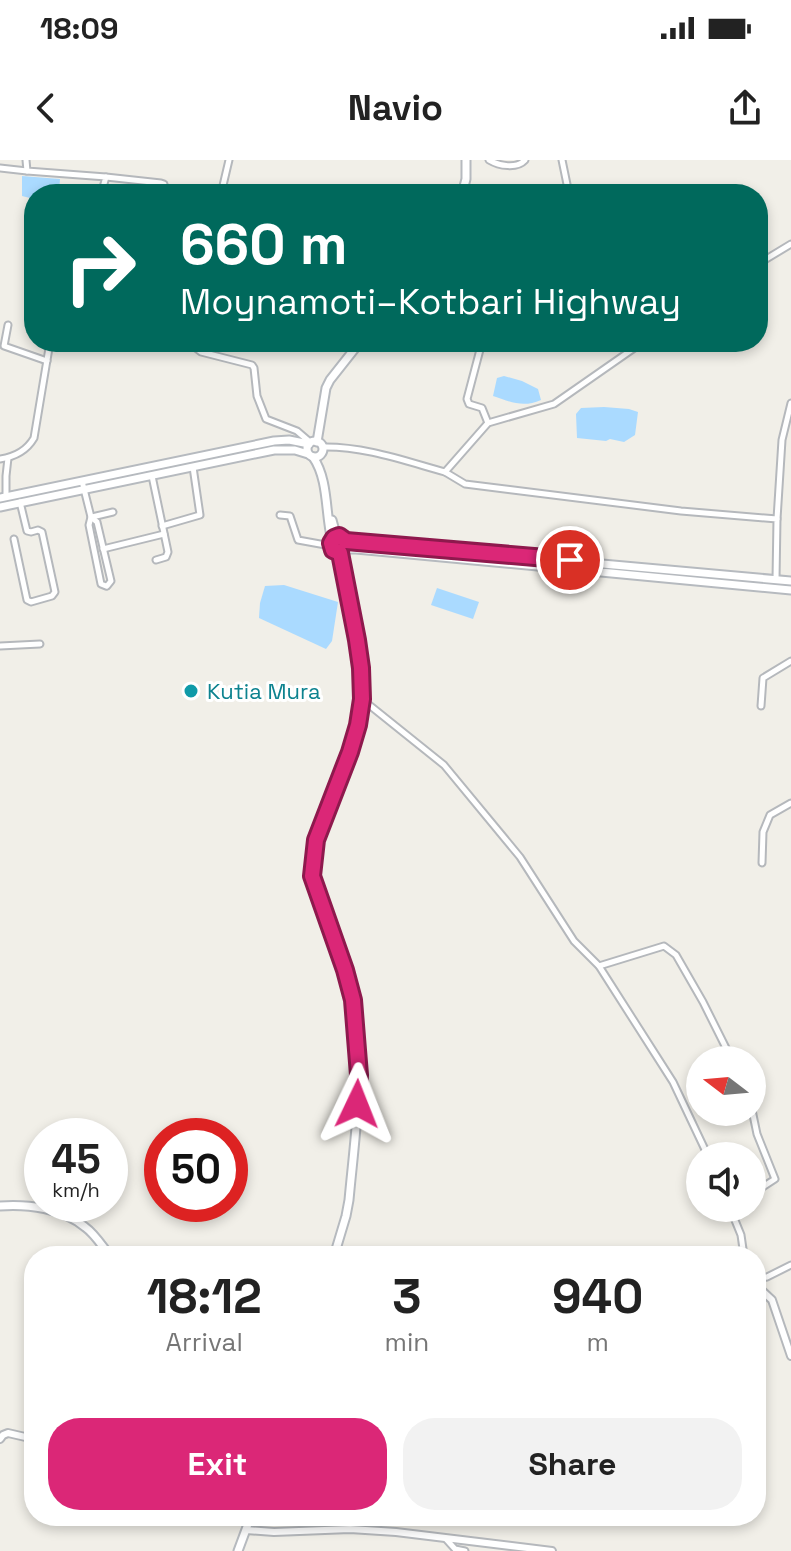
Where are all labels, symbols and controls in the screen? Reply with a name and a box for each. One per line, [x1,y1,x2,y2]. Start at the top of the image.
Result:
text: 18:09 [40,9,118,48]
text: Navio [348,85,443,131]
icon: back [24,86,68,130]
icon: share [723,86,767,130]
text: 660 m [180,209,348,280]
icon: right [48,216,152,320]
text: Moynamoti–Kotbari Highway [180,279,681,325]
pin [536,526,604,594]
icon: arrive [548,538,592,582]
place label: Kutia Mura [207,677,321,705]
marker: Kutia Mura [182,682,200,700]
north arrow [686,1046,766,1126]
map controls [686,1046,766,1222]
position arrow [315,1062,399,1146]
speed limit sign: 50 [144,1118,248,1222]
text: 45 [51,1134,101,1185]
button: sound [686,1142,766,1222]
text: km/h [52,1177,100,1203]
text: 18:12 [147,1266,262,1327]
text: 3 [392,1266,421,1327]
text: 940 [552,1266,643,1327]
text: Arrival [166,1325,243,1359]
text: min [385,1325,429,1359]
text: m [586,1325,609,1359]
button: Exit [48,1418,387,1510]
button: Share [403,1418,742,1510]

